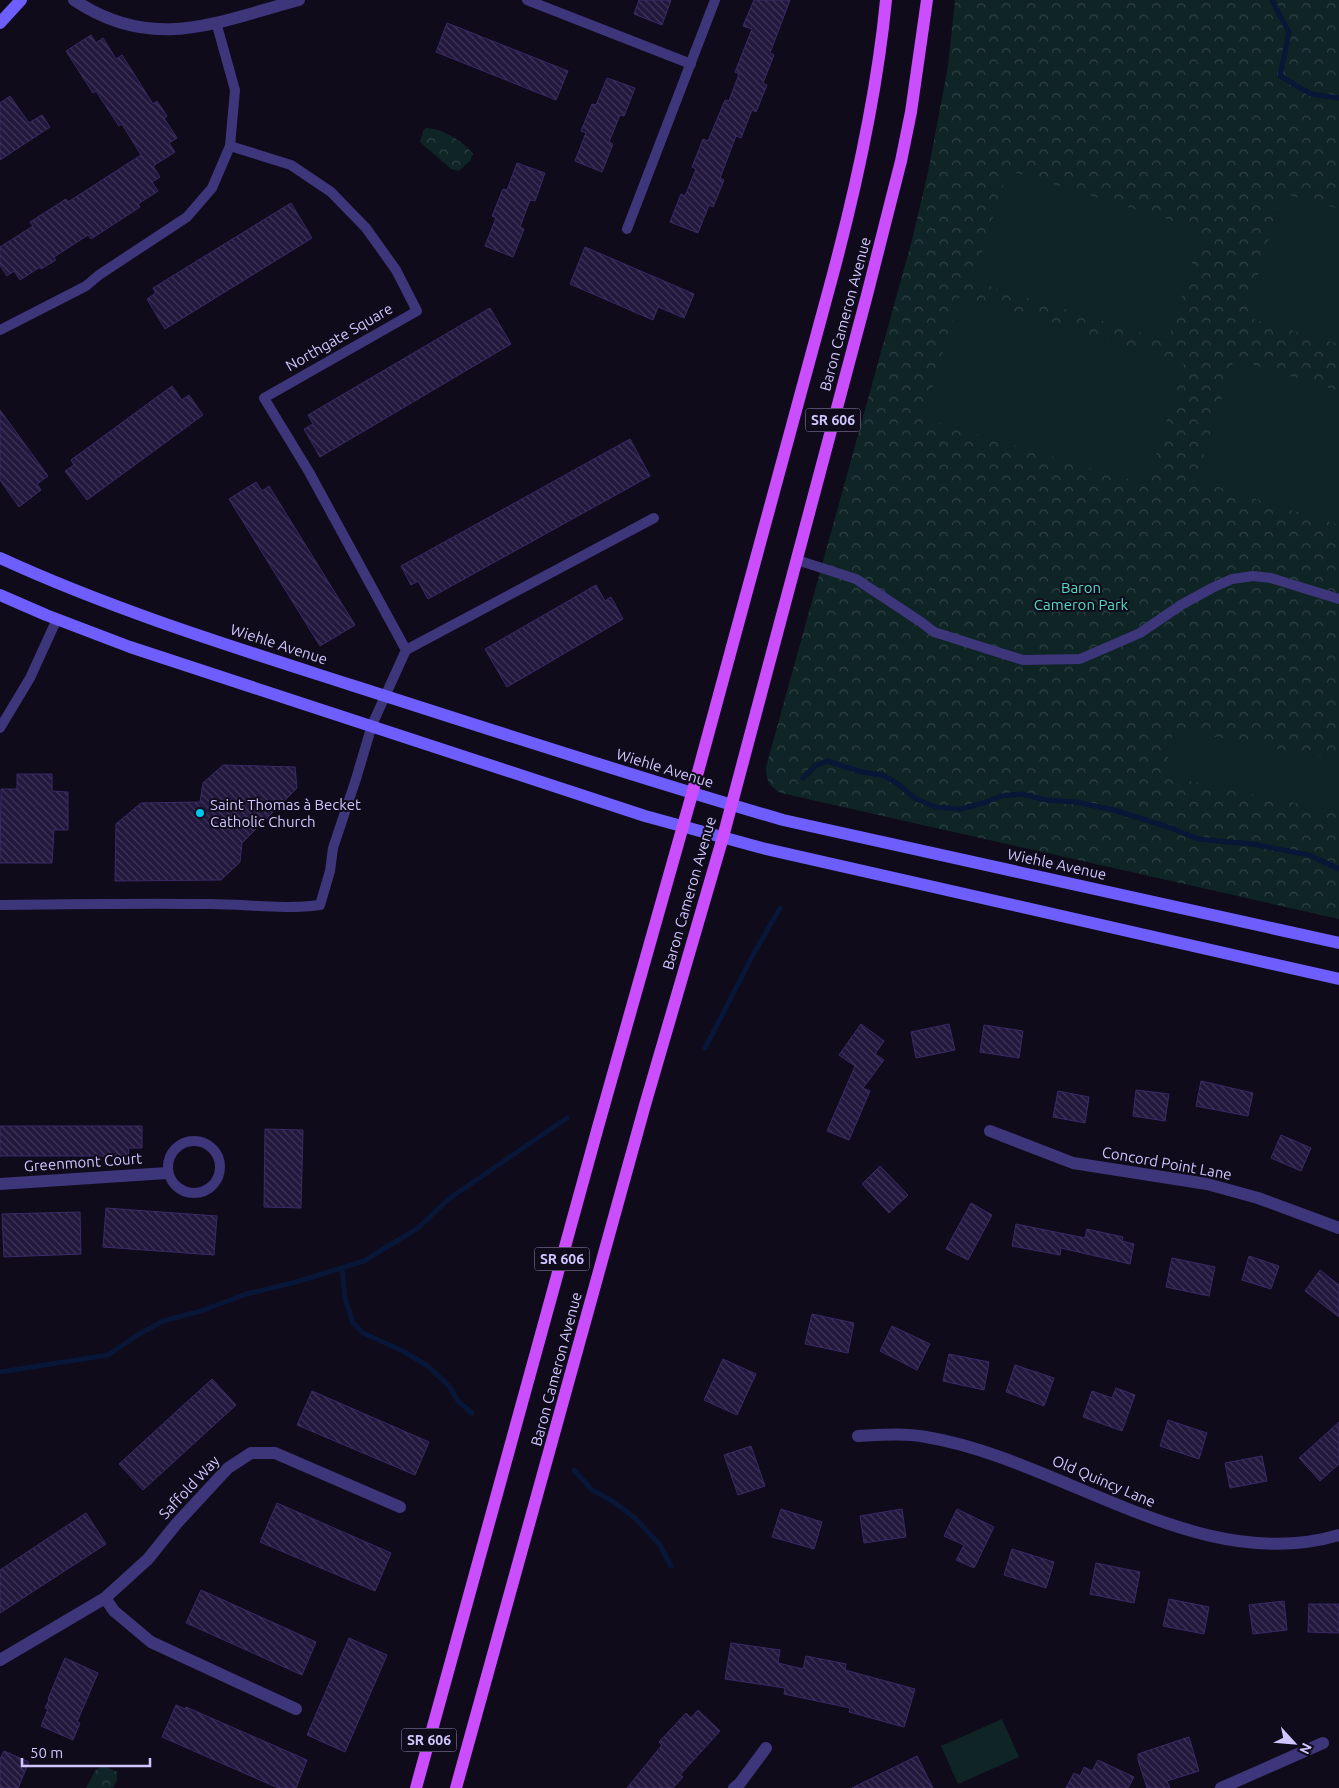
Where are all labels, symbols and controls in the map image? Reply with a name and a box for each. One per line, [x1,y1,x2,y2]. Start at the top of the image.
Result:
street label: Baron Cameron Avenue [816,235,874,393]
street label: Northgate Square [283,300,395,374]
road number: SR 606 [806,408,860,432]
park label: Baron Cameron Park [1034,579,1129,613]
street label: Wiehle Avenue [228,620,330,668]
street label: Wiehle Avenue [614,745,716,791]
place label: Saint Thomas à Becket Catholic Church [210,796,361,830]
marker: Saint Thomas à Becket Catholic Church [194,807,206,819]
street label: Baron Cameron Avenue [659,814,719,972]
street label: Wiehle Avenue [1006,845,1108,883]
street label: Concord Point Lane [1101,1143,1233,1183]
street label: Greenmont Court [23,1149,143,1175]
road number: SR 606 [534,1248,590,1270]
street label: Baron Cameron Avenue [527,1290,585,1448]
street label: Saffold Way [155,1452,223,1522]
street label: Old Quincy Lane [1050,1452,1158,1510]
north arrow [1269,1718,1319,1768]
road number: SR 606 [402,1728,456,1752]
scale bar [22,1736,150,1768]
text: N [1296,1740,1315,1757]
text: 50 m [30,1744,63,1761]

